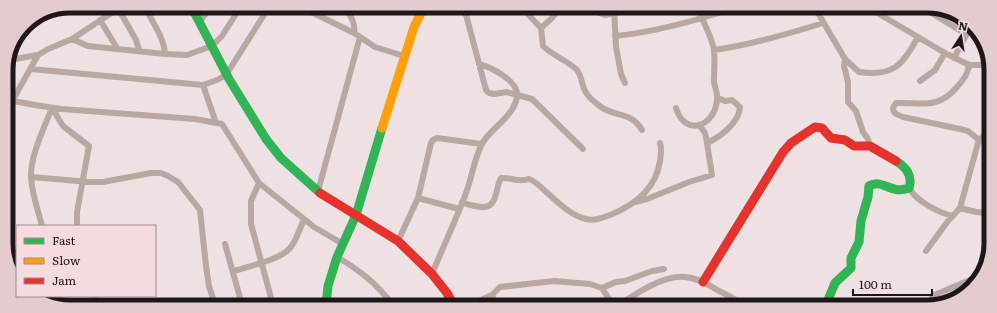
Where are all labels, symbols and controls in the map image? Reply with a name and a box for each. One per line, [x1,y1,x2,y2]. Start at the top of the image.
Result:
north arrow [941,16,981,56]
text: N [957,16,969,34]
legend [16,225,156,297]
text: Fast [52,231,76,249]
text: Slow [52,251,81,269]
text: Jam [52,271,77,289]
scale bar [853,271,932,297]
text: 100 m [859,275,892,293]

